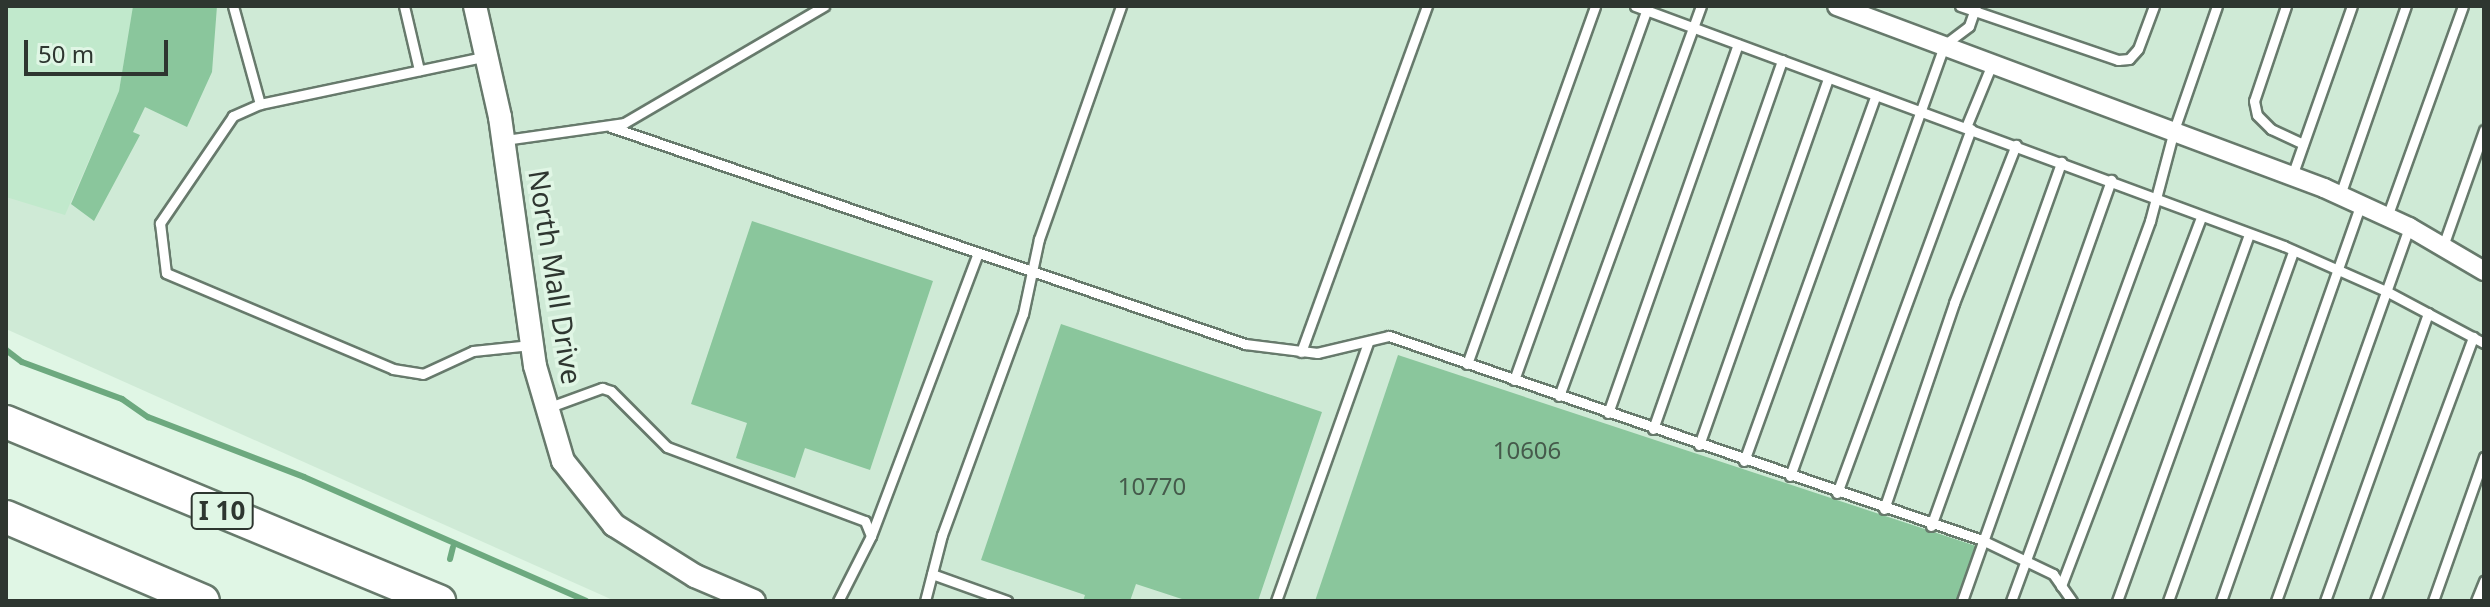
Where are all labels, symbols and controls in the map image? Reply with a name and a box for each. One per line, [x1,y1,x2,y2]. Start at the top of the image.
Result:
scale bar [28,24,172,74]
text: 50 m [38,37,94,70]
street label: North Mall Drive [522,167,590,387]
house number: 10606 [1493,436,1561,464]
house number: 10770 [1118,472,1186,500]
road number: I 10 [190,489,254,533]

